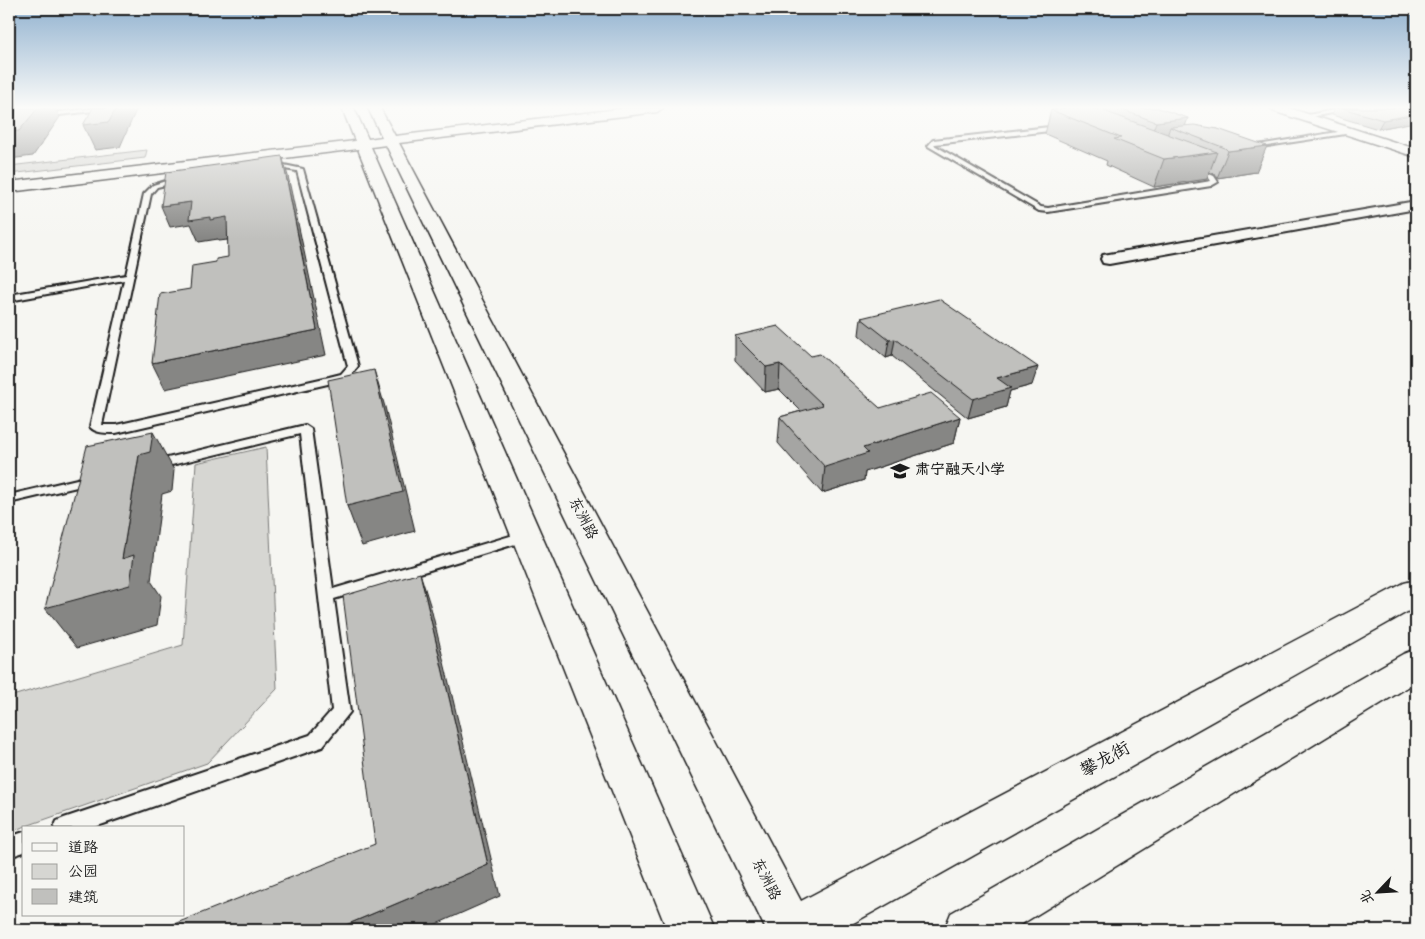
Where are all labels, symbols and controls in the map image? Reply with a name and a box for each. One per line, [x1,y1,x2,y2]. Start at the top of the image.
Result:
school or university icon: 肃宁融天小学 [889,460,911,482]
place label: 肃宁融天小学 [915,462,1005,480]
street label: 东洲路 [564,495,600,543]
street label: 攀龙街 [1077,738,1135,783]
legend [22,826,185,916]
text: 道路 [68,840,98,858]
street label: 东洲路 [747,856,783,904]
text: 公园 [68,864,98,882]
north arrow [1352,866,1402,916]
text: 北 [1358,887,1379,906]
text: 建筑 [68,890,98,908]

